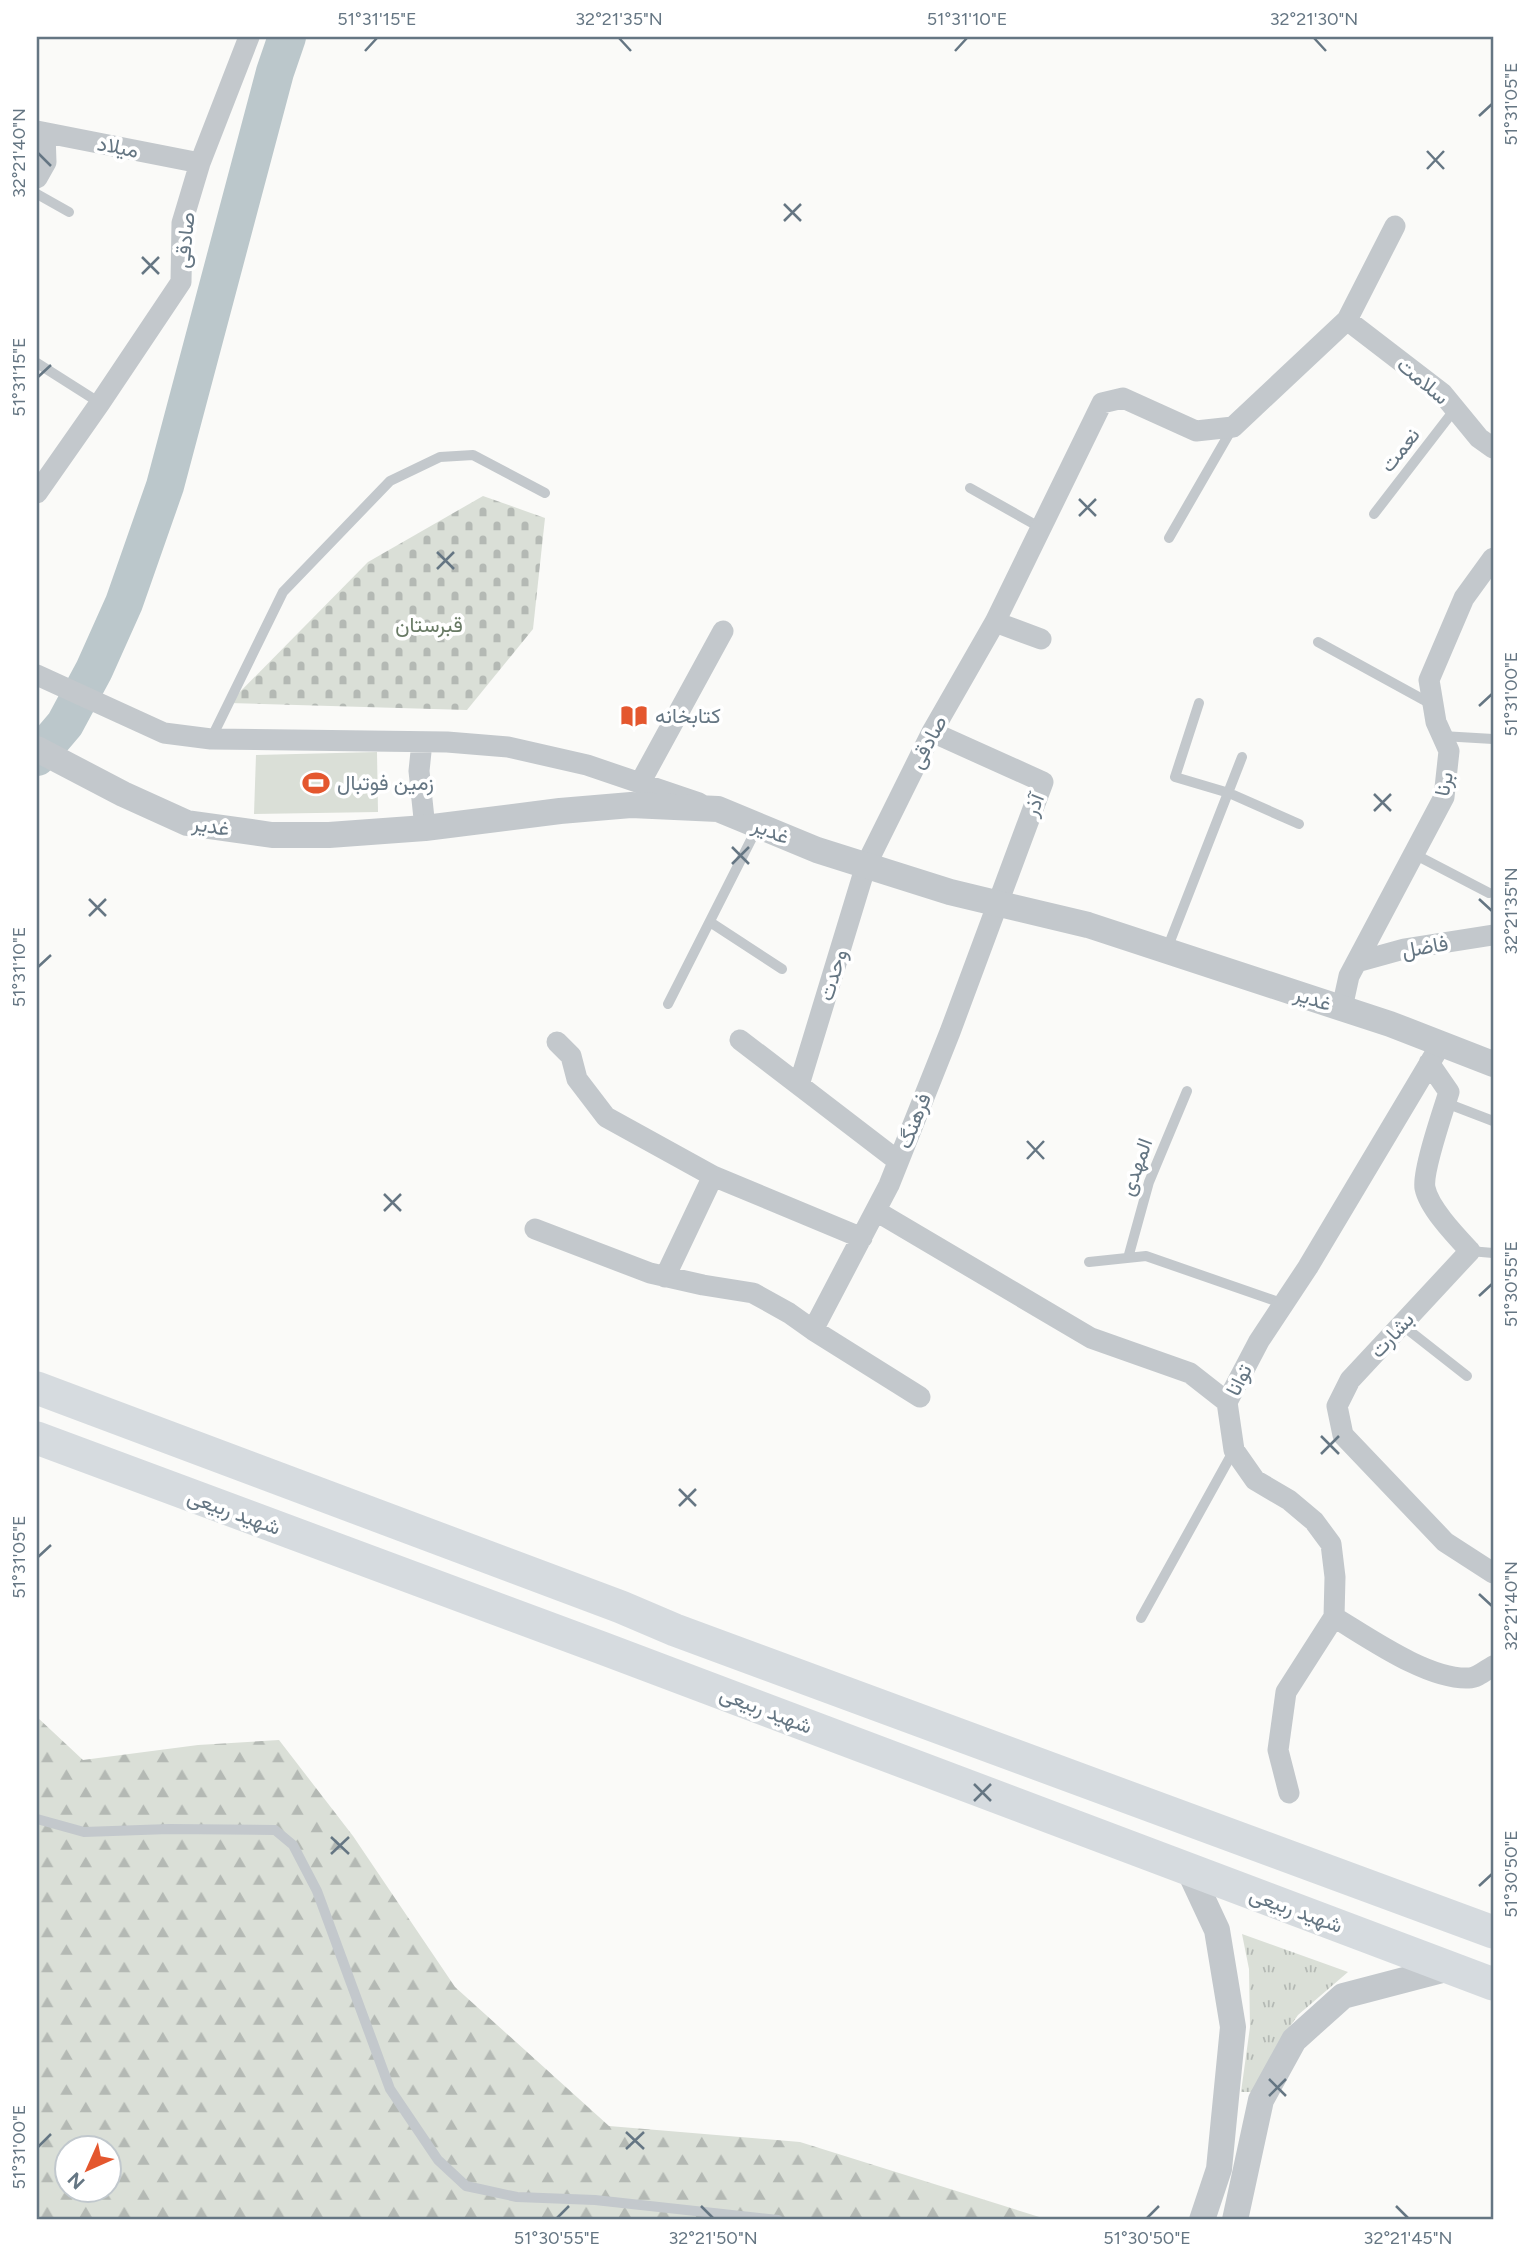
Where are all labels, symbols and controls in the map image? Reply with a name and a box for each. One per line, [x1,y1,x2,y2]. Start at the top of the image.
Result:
text: 51°31'15"E [337,8,417,30]
text: 32°21'35"N [575,8,663,30]
text: 51°31'10"E [927,8,1007,30]
text: 32°21'30"N [1270,8,1358,30]
text: 51°31'05"E [1500,62,1522,146]
text: 32°21'40"N [8,108,30,198]
street label: میلاد [95,130,141,163]
street label: صادقی [169,211,200,269]
text: 51°31'15"E [8,337,30,417]
street label: سلامت [1392,352,1454,409]
street label: نعمت [1374,422,1425,477]
park label: قبرستان [395,612,463,638]
text: 51°31'00"E [1500,652,1522,736]
library icon: کتابخانه [619,701,649,731]
place label: کتابخانه [655,703,721,728]
street label: صادقی [903,711,952,773]
sports icon: زمین فوتبال [301,768,331,798]
place label: زمین فوتبال [337,770,434,796]
street label: برنا [1429,770,1459,798]
street label: آذر [1018,788,1051,821]
street label: غدیر [189,810,232,842]
street label: غدیر [748,812,793,850]
text: 32°21'35"N [1500,867,1522,955]
text: 51°31'10"E [8,927,30,1007]
street label: فاضل [1400,930,1450,963]
street label: وحدت [813,946,853,1004]
street label: غدیر [1290,981,1335,1017]
street label: فرهنگ [891,1089,937,1153]
street label: المهدی [1114,1135,1158,1199]
text: 51°30'55"E [1500,1241,1522,1327]
street label: بشارت [1364,1307,1420,1363]
street label: توانا [1220,1360,1258,1400]
street label: شهید ربیعی [184,1483,284,1541]
text: 51°31'05"E [8,1515,30,1599]
text: 32°21'40"N [1500,1561,1522,1651]
street label: شهید ربیعی [716,1680,816,1740]
text: 51°30'50"E [1500,1830,1522,1918]
street label: شهید ربیعی [1246,1881,1346,1939]
text: 51°31'00"E [8,2105,30,2189]
north arrow [52,2134,122,2204]
text: N [63,2167,90,2194]
text: 51°30'55"E [514,2227,600,2249]
text: 32°21'50"N [668,2227,758,2249]
text: 51°30'50"E [1103,2227,1191,2249]
text: 32°21'45"N [1364,2227,1452,2249]

